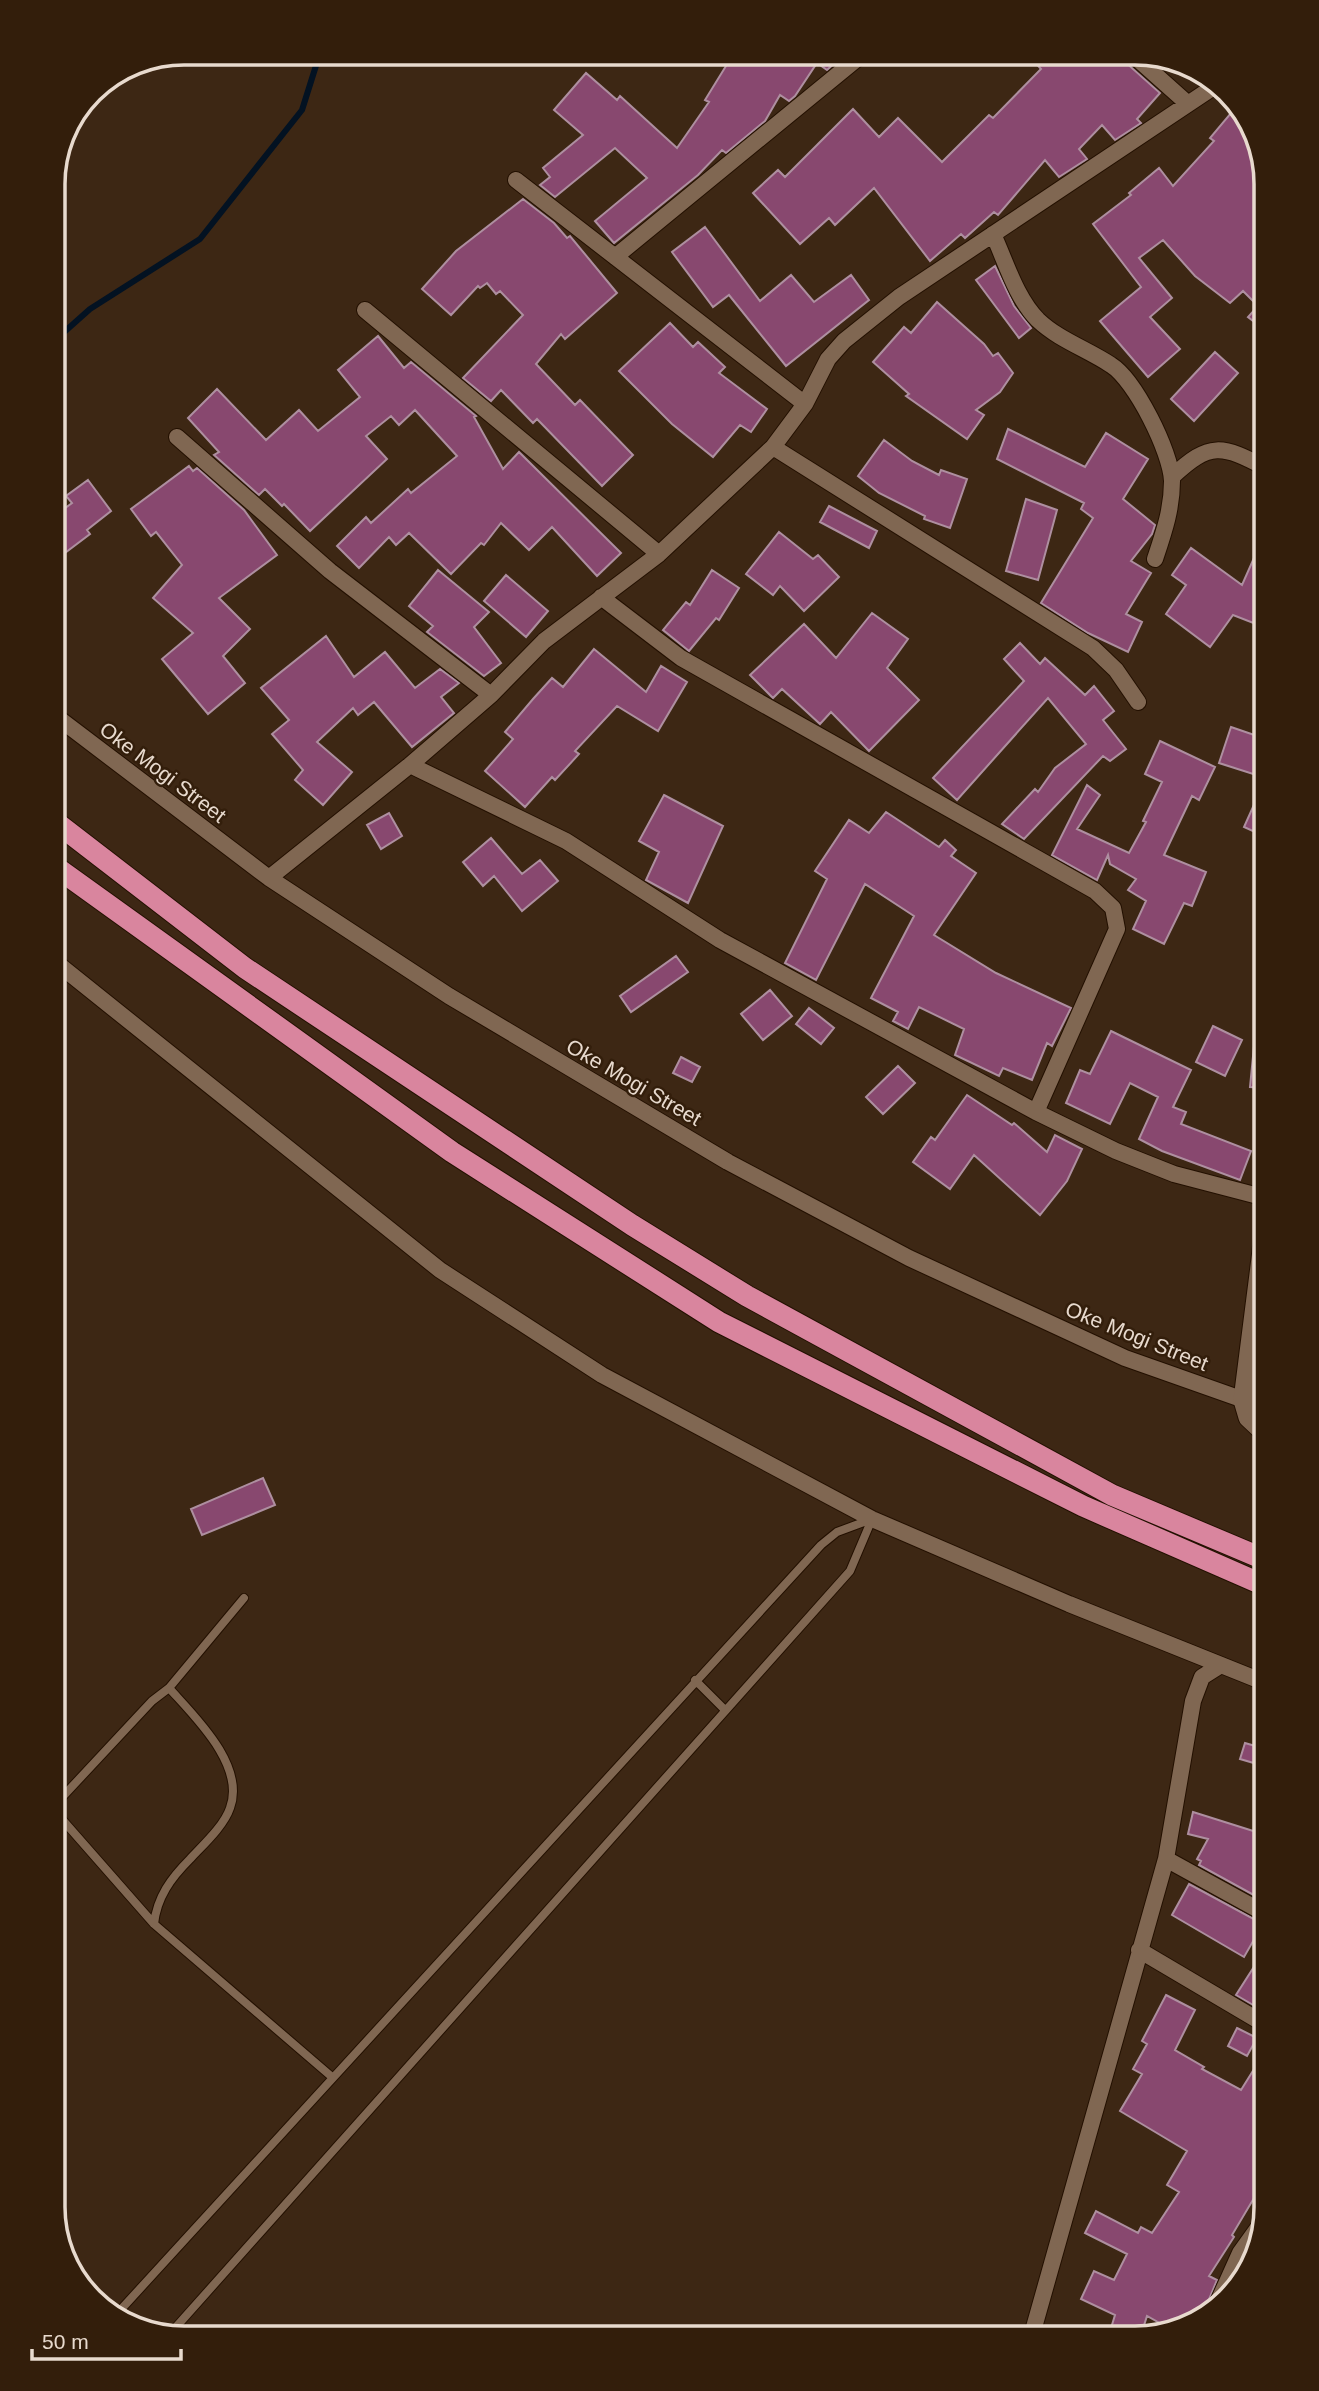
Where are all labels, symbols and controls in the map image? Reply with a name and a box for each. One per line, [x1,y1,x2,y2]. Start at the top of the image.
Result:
street label: Oke Mogi Street [95,717,231,827]
street label: Oke Mogi Street [563,1034,706,1130]
street label: Oke Mogi Street [1062,1297,1212,1375]
scale bar [32,2318,180,2362]
text: 50 m [42,2330,89,2353]

